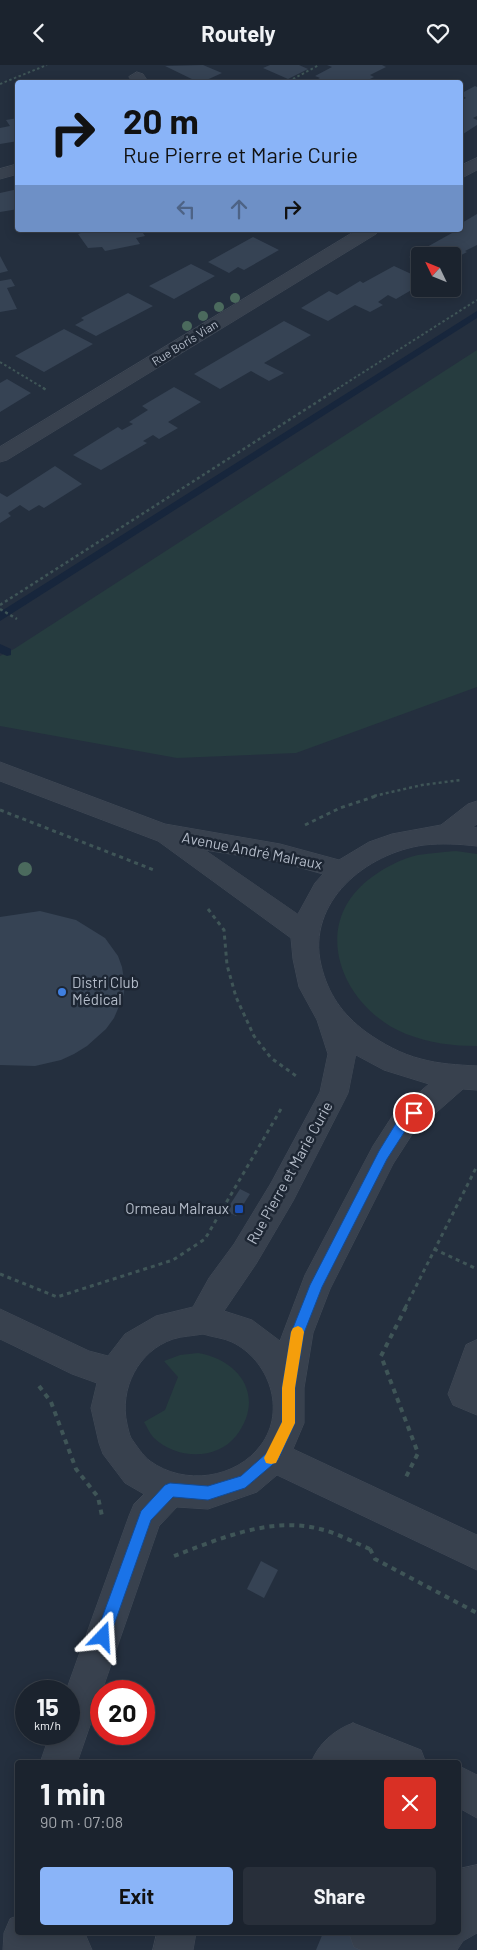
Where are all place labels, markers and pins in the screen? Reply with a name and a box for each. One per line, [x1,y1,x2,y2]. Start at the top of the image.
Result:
place label: Distri Club Médical [72,973,139,1008]
marker: Distri Club Médical [56,986,68,998]
pin [393,1092,435,1134]
place label: Ormeau Malraux [125,1199,229,1217]
marker: Ormeau Malraux [233,1203,245,1215]

